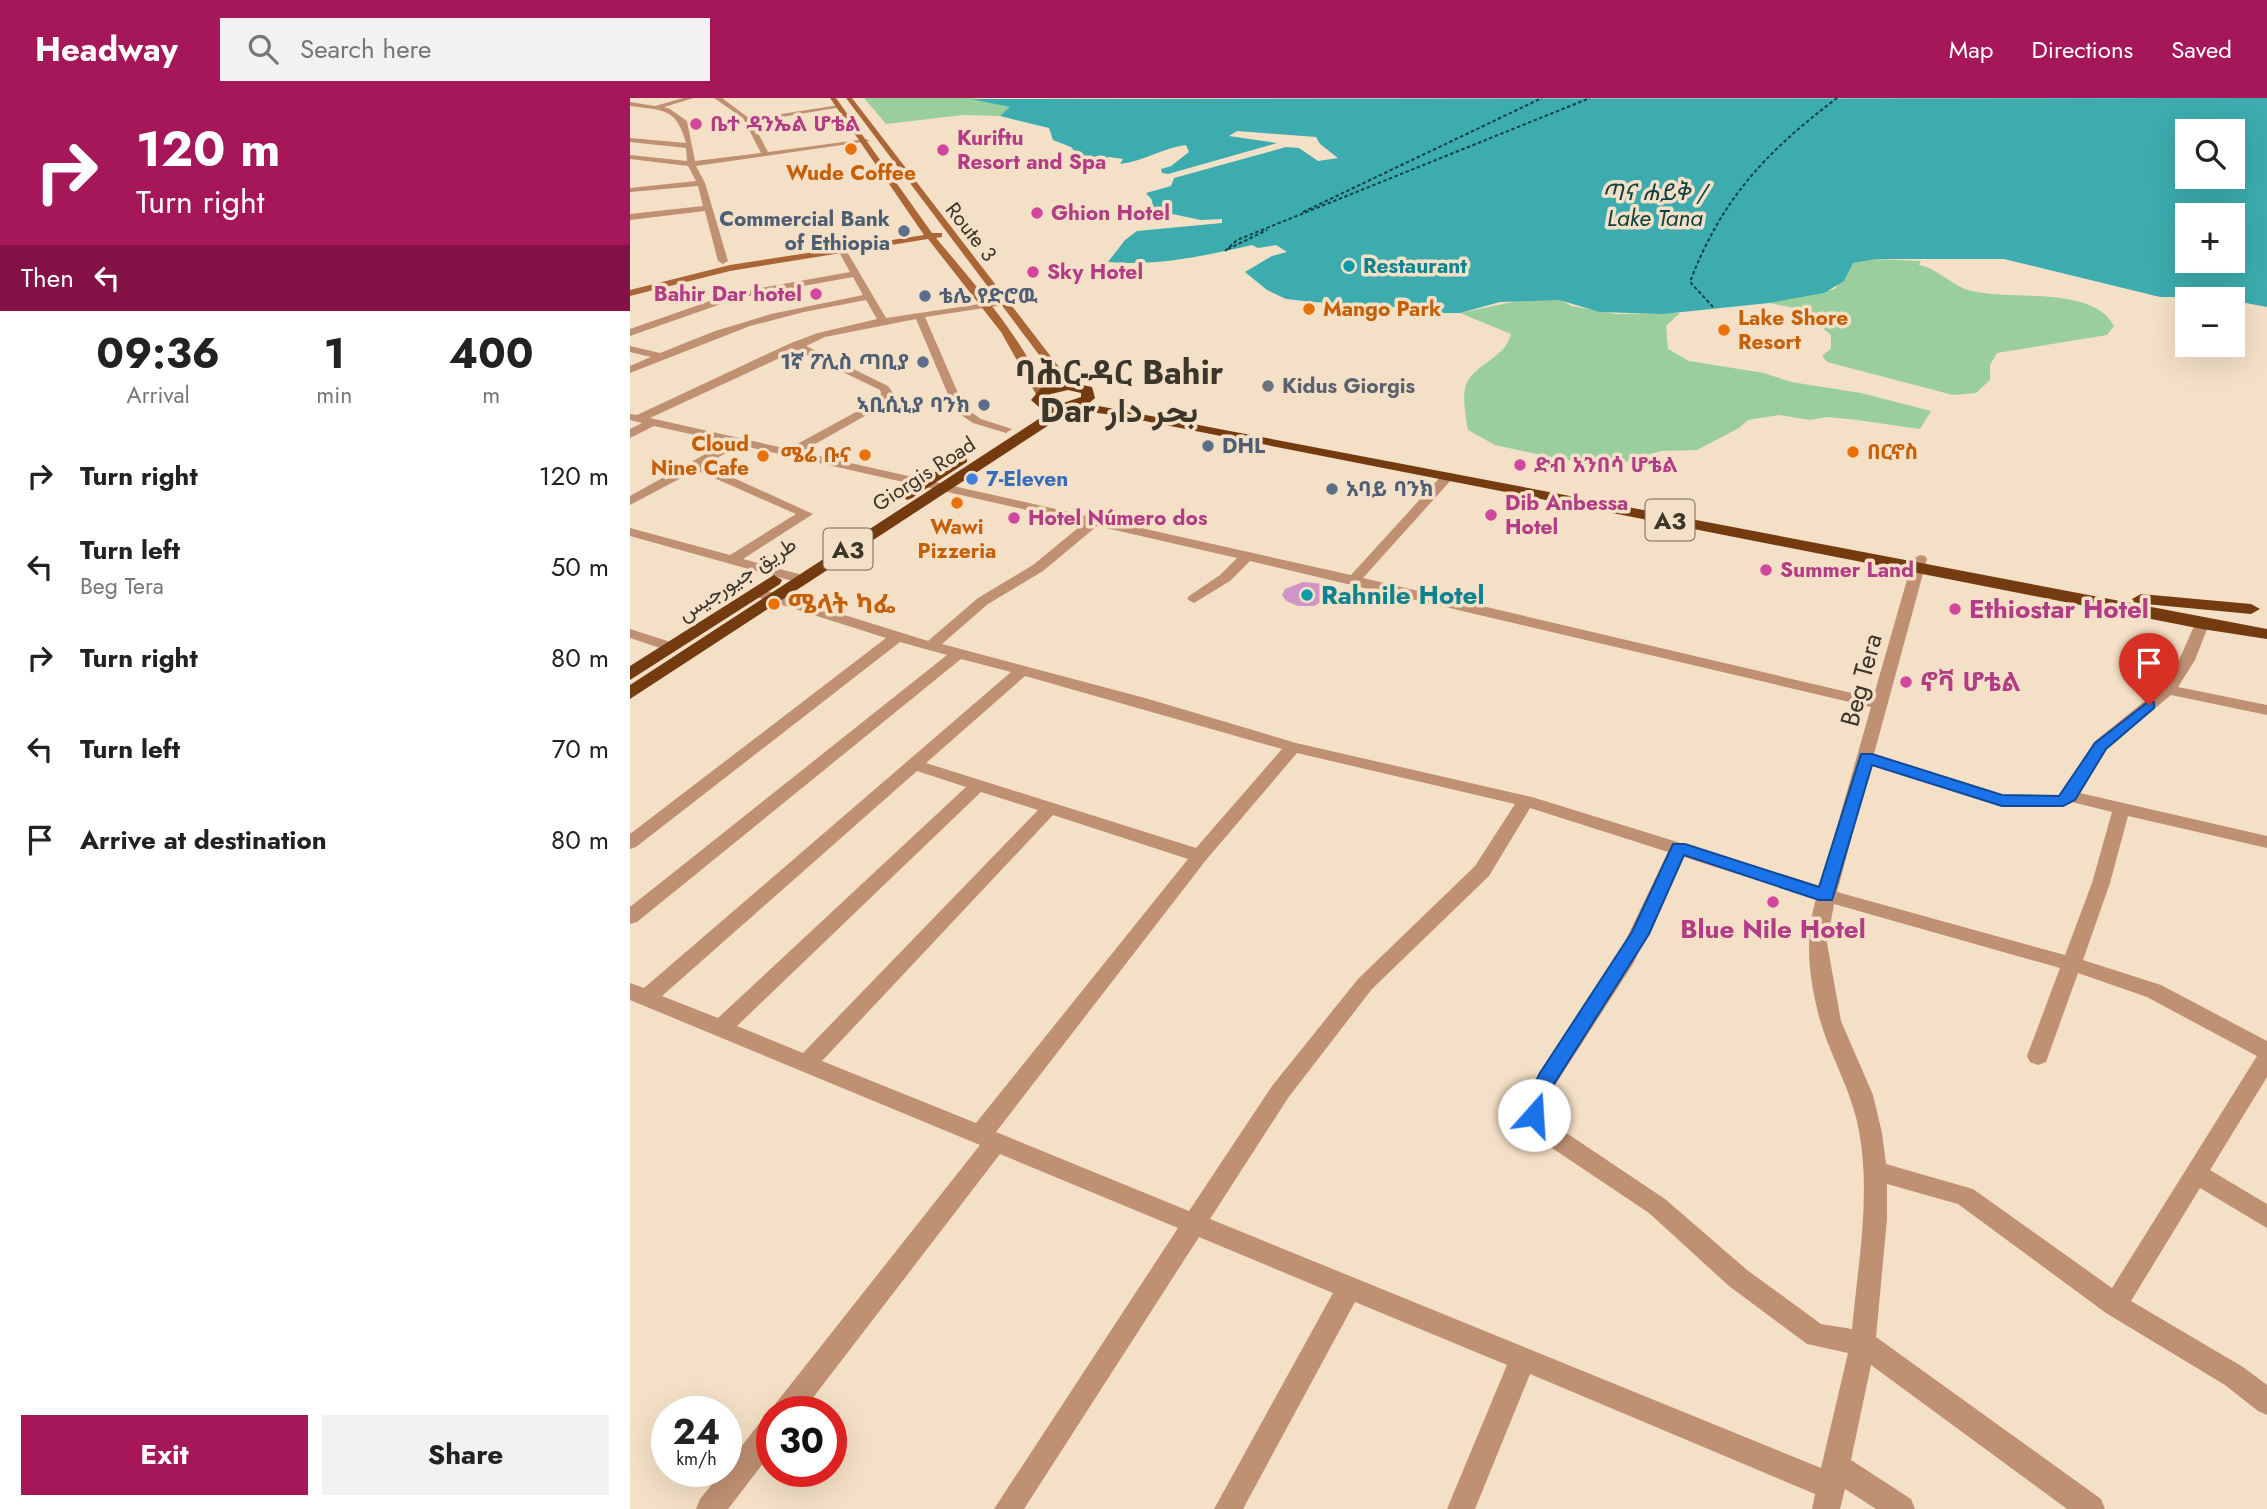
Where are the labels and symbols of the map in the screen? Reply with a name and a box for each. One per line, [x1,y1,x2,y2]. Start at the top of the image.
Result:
place label: ቤተ ዳንኤል ሆቴል [710,109,861,139]
marker: ቤተ ዳንኤል ሆቴል [688,116,704,132]
place label: Kuriftu Resort and Spa [957,123,1106,177]
marker: Wude Coffee [843,141,859,157]
marker: Kuriftu Resort and Spa [935,142,951,158]
place label: Wude Coffee [786,158,916,188]
water label: ጣና ሐይቅ / Lake Tana [1602,175,1711,235]
street label: Route 3 [938,196,1004,268]
place label: Ghion Hotel [1051,198,1170,228]
place label: Commercial Bank of Ethiopia [719,204,890,258]
marker: Ghion Hotel [1029,205,1045,221]
marker: Commercial Bank of Ethiopia [896,223,912,239]
place label: Restaurant [1363,251,1467,281]
place label: Sky Hotel [1047,257,1143,287]
marker: Restaurant [1341,258,1357,274]
marker: Sky Hotel [1025,264,1041,280]
place label: Bahir Dar hotel [654,279,802,309]
place label: ቴሌ የድሮዉ [939,281,1038,311]
marker: Bahir Dar hotel [808,286,824,302]
marker: ቴሌ የድሮዉ [917,288,933,304]
place label: Mango Park [1323,294,1441,324]
marker: Mango Park [1301,301,1317,317]
place label: Lake Shore Resort [1738,303,1848,357]
marker: Lake Shore Resort [1716,322,1732,338]
place label: 1ኛ ፖሊስ ጣቢያ [780,347,909,377]
district label: ባሕር-ዳር Bahir Dar بحر دار [1015,349,1224,434]
marker: 1ኛ ፖሊስ ጣቢያ [915,354,931,370]
place label: Kidus Giorgis [1282,371,1416,401]
marker: Kidus Giorgis [1260,378,1276,394]
place label: ኣቢሲኒያ ባንክ [857,390,970,420]
marker: ኣቢሲኒያ ባንክ [976,397,992,413]
place label: Cloud Nine Cafe [651,429,749,483]
street label: Giorgis Road [867,429,981,519]
place label: DHL [1222,431,1265,461]
place label: በርኖስ [1867,437,1918,467]
marker: DHL [1200,438,1216,454]
place label: ሜሬ ቡና [781,440,851,470]
marker: በርኖስ [1845,444,1861,460]
marker: ሜሬ ቡና [857,447,873,463]
marker: Cloud Nine Cafe [755,448,771,464]
place label: ድብ አንበሳ ሆቴል [1534,450,1678,480]
marker: ድብ አንበሳ ሆቴል [1512,457,1528,473]
place label: 7-Eleven [986,464,1068,494]
marker: 7-Eleven [964,471,980,487]
place label: አባይ ባንክ [1346,474,1434,504]
marker: አባይ ባንክ [1324,481,1340,497]
place label: Dib Anbessa Hotel [1505,488,1628,542]
marker: Wawi Pizzeria [949,495,965,511]
road number: A3 [1646,500,1694,540]
place label: Hotel Número dos [1028,503,1208,533]
marker: Dib Anbessa Hotel [1483,507,1499,523]
marker: Hotel Número dos [1006,510,1022,526]
place label: Wawi Pizzeria [918,512,996,566]
road number: A3 [824,528,872,570]
street label: طريق جيورجيس [672,529,802,629]
place label: Summer Land [1780,555,1914,585]
marker: Summer Land [1758,562,1774,578]
place label: Rahnile Hotel [1321,576,1484,614]
place label: ሜላት ካፌ [788,585,896,623]
marker: Rahnile Hotel [1299,587,1315,603]
place label: Ethiostar Hotel [1969,590,2149,628]
marker: ሜላት ካፌ [766,596,782,612]
marker: Ethiostar Hotel [1947,601,1963,617]
street label: Beg Tera [1830,629,1892,731]
pin [2119,633,2179,705]
place label: ኖቫ ሆቴል [1920,663,2021,701]
marker: ኖቫ ሆቴል [1898,674,1914,690]
marker: Blue Nile Hotel [1765,894,1781,910]
place label: Blue Nile Hotel [1680,910,1866,948]
position arrow [1497,1078,1571,1152]
speed limit sign: 30 [756,1396,847,1487]

